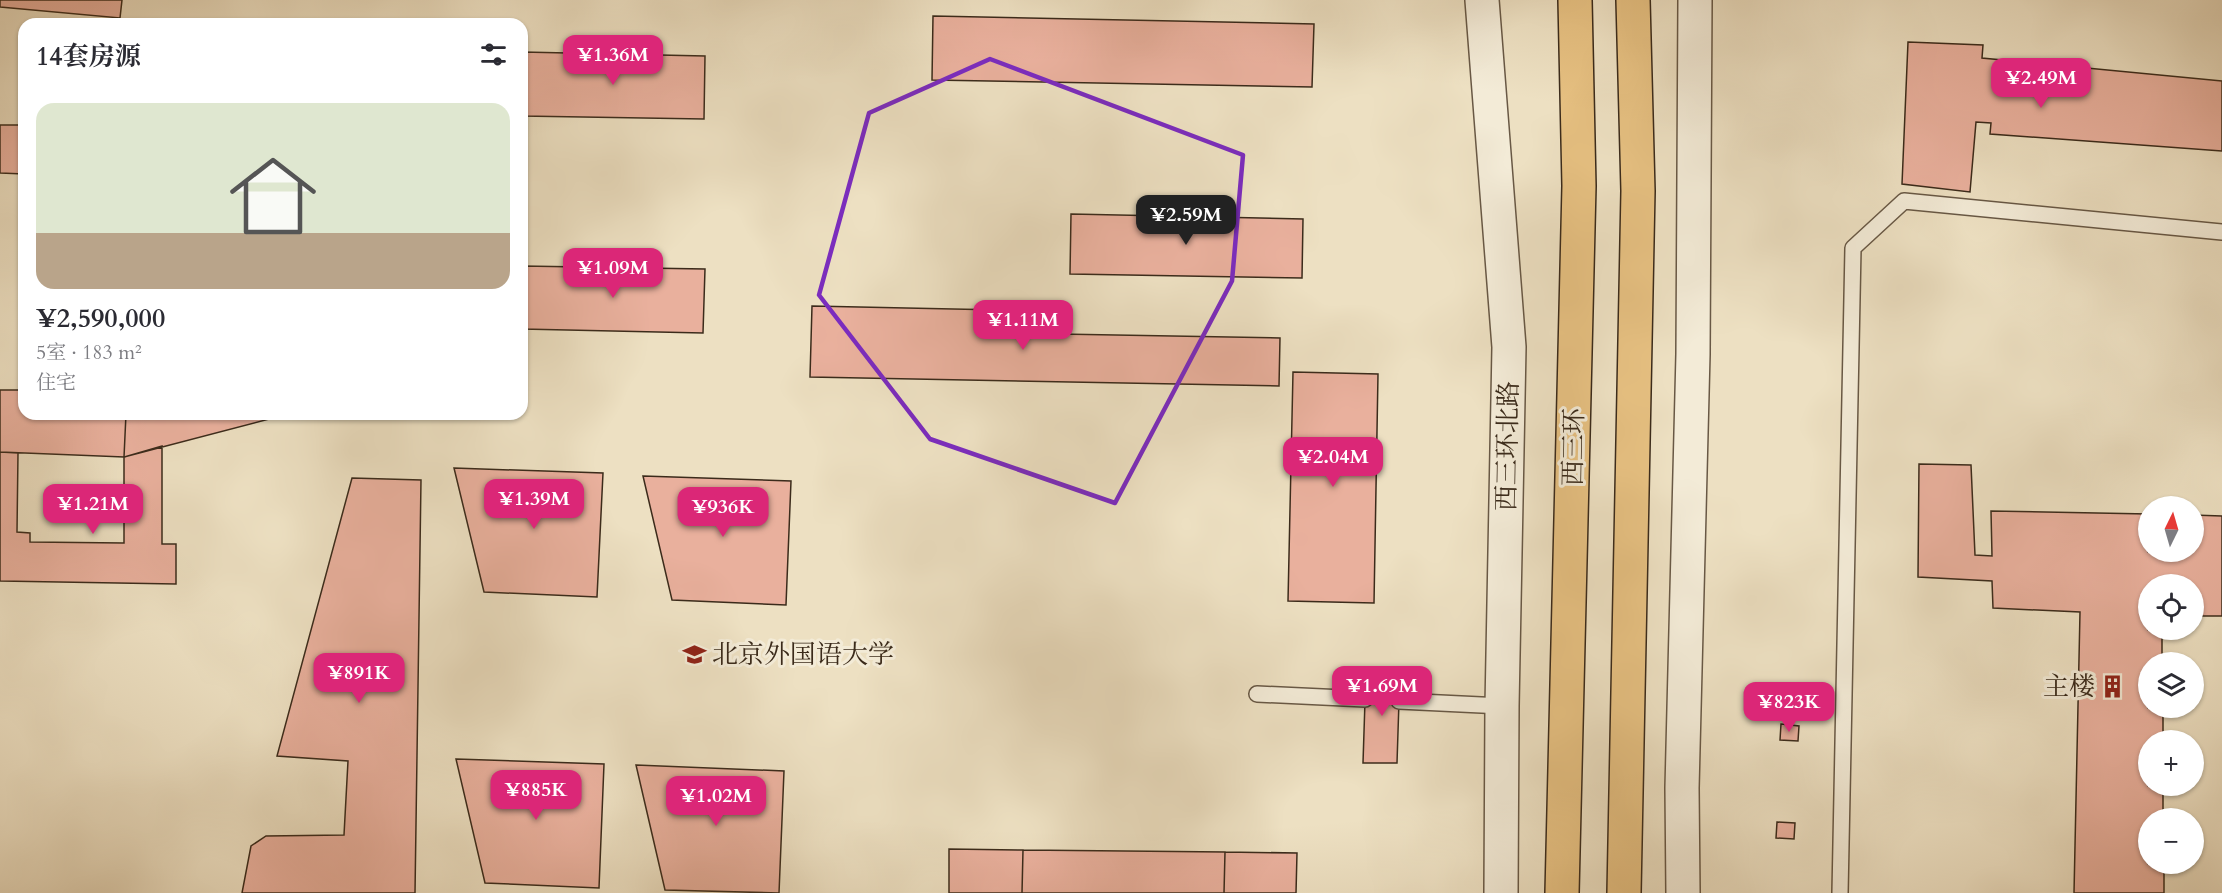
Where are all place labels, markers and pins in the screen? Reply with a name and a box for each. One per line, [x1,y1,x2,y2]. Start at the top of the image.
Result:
pin: ¥1.36M [564,35,662,86]
pin: ¥2.49M [1992,58,2090,109]
pin: ¥2.59M [1137,195,1235,246]
pin: ¥1.09M [564,248,662,299]
pin: ¥1.11M [974,300,1072,351]
pin: ¥2.04M [1284,437,1382,488]
pin: ¥1.39M [485,479,583,530]
pin: ¥1.21M [44,484,142,535]
pin: ¥936K [681,487,765,538]
place label: 北京外国语大学 [712,637,894,672]
school or university icon: 北京外国语大学 [681,641,707,667]
pin: ¥891K [317,653,401,704]
pin: ¥1.69M [1333,666,1431,717]
place label: 主楼 [2043,669,2095,704]
building icon: 主楼 [2100,673,2126,699]
pin: ¥823K [1747,682,1831,733]
pin: ¥885K [494,770,578,821]
pin: ¥1.02M [667,776,765,827]

